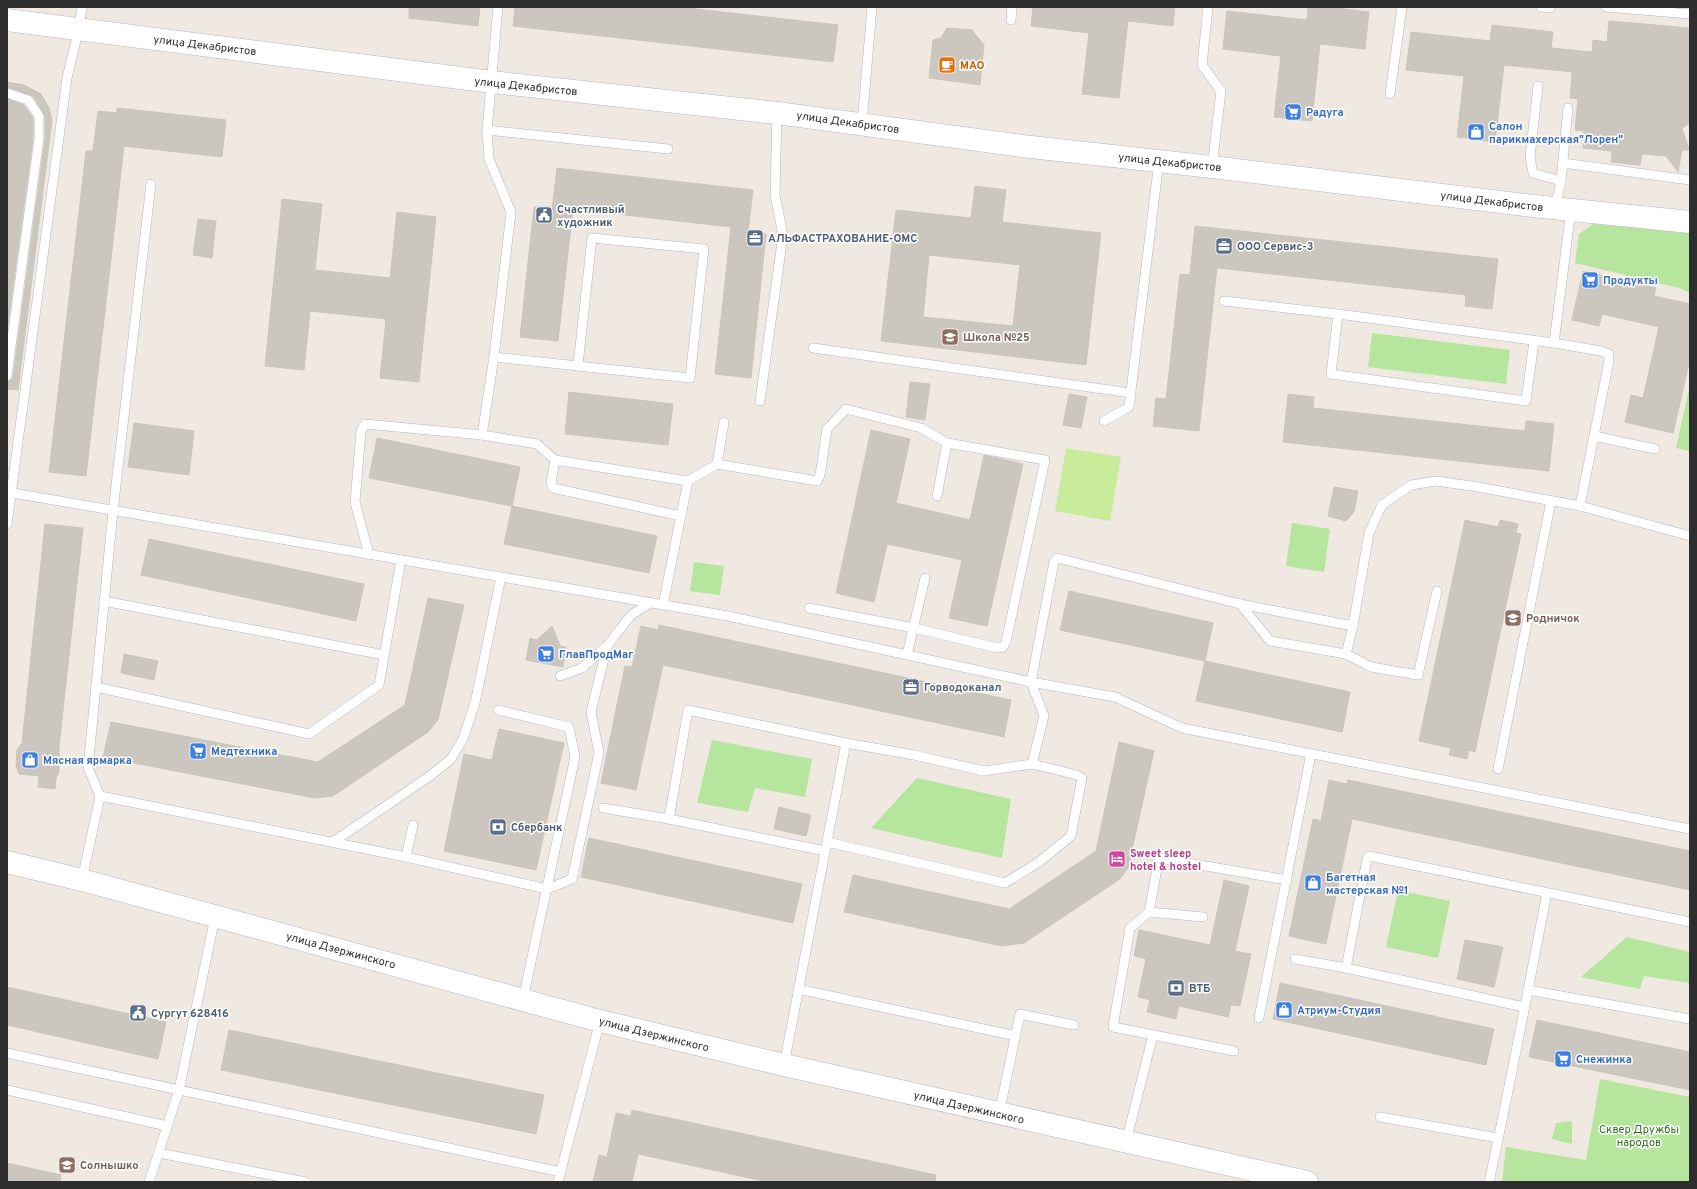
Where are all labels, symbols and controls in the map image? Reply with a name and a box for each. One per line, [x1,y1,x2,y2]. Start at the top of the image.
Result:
street label: улица Декабристов [152,33,257,59]
cafe icon: МАО [937,55,957,75]
place label: МАО [960,59,985,73]
street label: улица Декабристов [474,75,578,99]
supermarket icon: Радуга [1283,102,1303,122]
place label: Радуга [1306,106,1344,120]
street label: улица Декабристов [795,109,900,137]
place label: Салон парикмахерская"Лорен" [1489,120,1623,147]
shop icon: Салон парикмахерская"Лорен" [1466,122,1486,142]
street label: улица Декабристов [1118,151,1222,175]
street label: улица Декабристов [1439,189,1544,215]
place label: Счастливый художник [557,203,625,230]
public building icon: Счастливый художник [534,205,554,225]
office icon: АЛЬФАСТРАХОВАНИЕ-ОМС [745,228,765,248]
place label: АЛЬФАСТРАХОВАНИЕ-ОМС [768,232,917,246]
office icon: ООО Сервис-3 [1214,236,1234,256]
place label: ООО Сервис-3 [1237,240,1313,254]
supermarket icon: Продукты [1580,270,1600,290]
place label: Продукты [1603,274,1658,288]
school or university icon: Школа №25 [940,327,960,347]
place label: Школа №25 [963,331,1030,345]
school or university icon: Родничок [1503,608,1523,628]
place label: Родничок [1526,612,1580,626]
supermarket icon: ГлавПродМаг [536,644,556,664]
place label: ГлавПродМаг [559,648,633,662]
office icon: Горводоканал [901,677,921,697]
place label: Горводоканал [924,681,1001,695]
supermarket icon: Медтехника [188,741,208,761]
place label: Медтехника [211,745,277,759]
shop icon: Мясная ярмарка [20,750,40,770]
place label: Мясная ярмарка [43,754,132,768]
bank icon: Сбербанк [488,817,508,837]
place label: Сбербанк [511,821,563,835]
place label: Sweet sleep hotel & hostel [1130,847,1201,874]
hotel icon: Sweet sleep hotel & hostel [1107,849,1127,869]
place label: Багетная мастерская №1 [1326,871,1408,898]
shop icon: Багетная мастерская №1 [1303,873,1323,893]
street label: улица Дзержинского [284,930,397,972]
bank icon: ВТБ [1166,978,1186,998]
place label: ВТБ [1189,982,1211,996]
shop icon: Атриум-Студия [1274,1000,1294,1020]
public building icon: Сургут 628416 [128,1003,148,1023]
place label: Атриум-Студия [1297,1004,1381,1018]
place label: Сургут 628416 [151,1007,229,1021]
street label: улица Дзержинского [597,1015,710,1055]
supermarket icon: Снежинка [1553,1049,1573,1069]
place label: Снежинка [1576,1053,1632,1067]
street label: улица Дзержинского [912,1088,1025,1128]
park label: Сквер Дружбы народов [1599,1123,1679,1150]
school or university icon: Солнышко [57,1155,77,1175]
place label: Солнышко [80,1159,139,1173]

